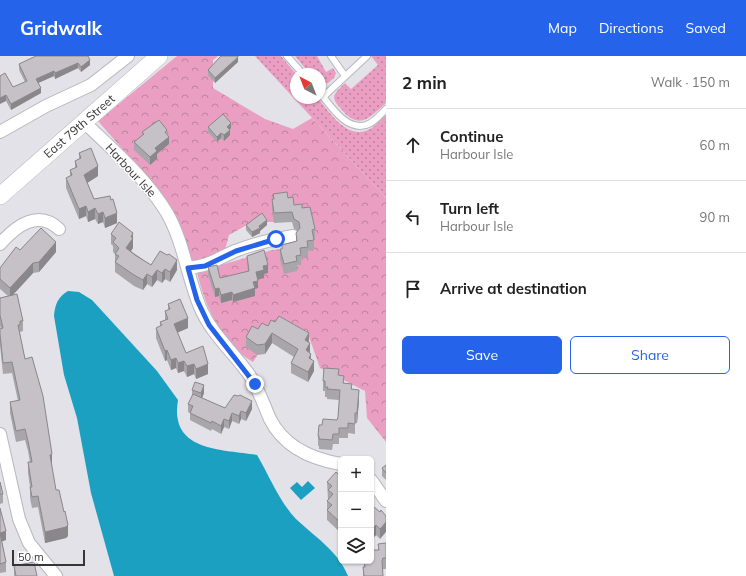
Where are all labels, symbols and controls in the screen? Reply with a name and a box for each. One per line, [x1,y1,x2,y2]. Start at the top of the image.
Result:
text: Gridwalk [20,16,102,40]
text: Map [548,19,577,37]
text: Directions [599,19,664,37]
text: Saved [686,19,726,37]
north arrow [290,68,326,104]
text: 2 min [402,72,447,93]
text: Walk · 150 m [651,74,730,90]
street label: East 79th Street [40,91,118,161]
text: Continue [440,127,503,146]
icon: ahead [402,134,424,156]
text: 60 m [700,137,730,153]
street label: Harbour Isle [102,140,160,200]
text: Harbour Isle [440,146,513,162]
text: Turn left [440,199,499,218]
icon: left [402,206,424,228]
text: 90 m [700,209,730,225]
text: Harbour Isle [440,218,513,234]
route start [267,230,285,248]
icon: arrive [402,278,424,300]
text: Arrive at destination [440,279,587,298]
button: Save [402,336,562,374]
button: Share [570,336,730,374]
route end [246,375,264,393]
map controls [338,456,374,564]
button: + [338,456,374,492]
button: − [338,492,374,528]
button: layers [338,528,374,564]
scale bar [12,548,85,567]
text: 50 m [18,550,44,564]

